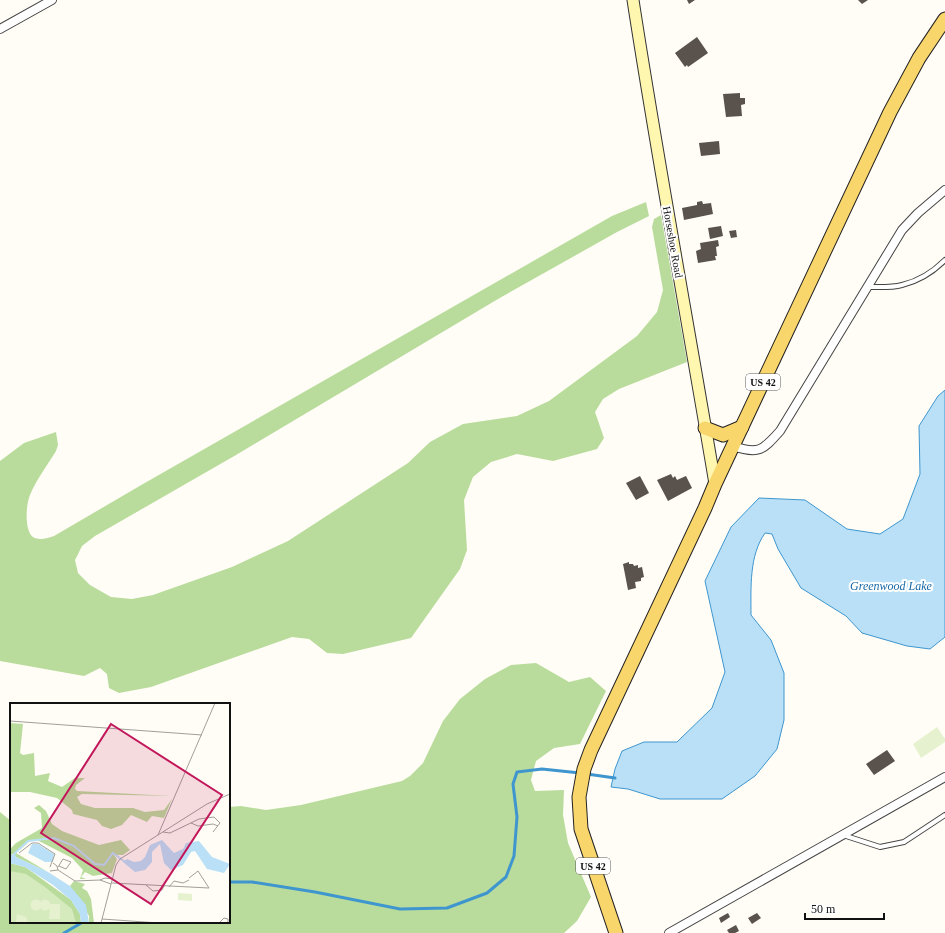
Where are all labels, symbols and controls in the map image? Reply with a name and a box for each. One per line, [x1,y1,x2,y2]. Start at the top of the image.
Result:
street label: Horseshoe Road [661,205,685,279]
road number: US 42 [746,374,780,390]
water label: Greenwood Lake [850,579,933,593]
inset map [10,703,230,923]
road number: US 42 [576,858,610,874]
scale bar [805,895,884,921]
text: 50 m [811,902,836,916]

